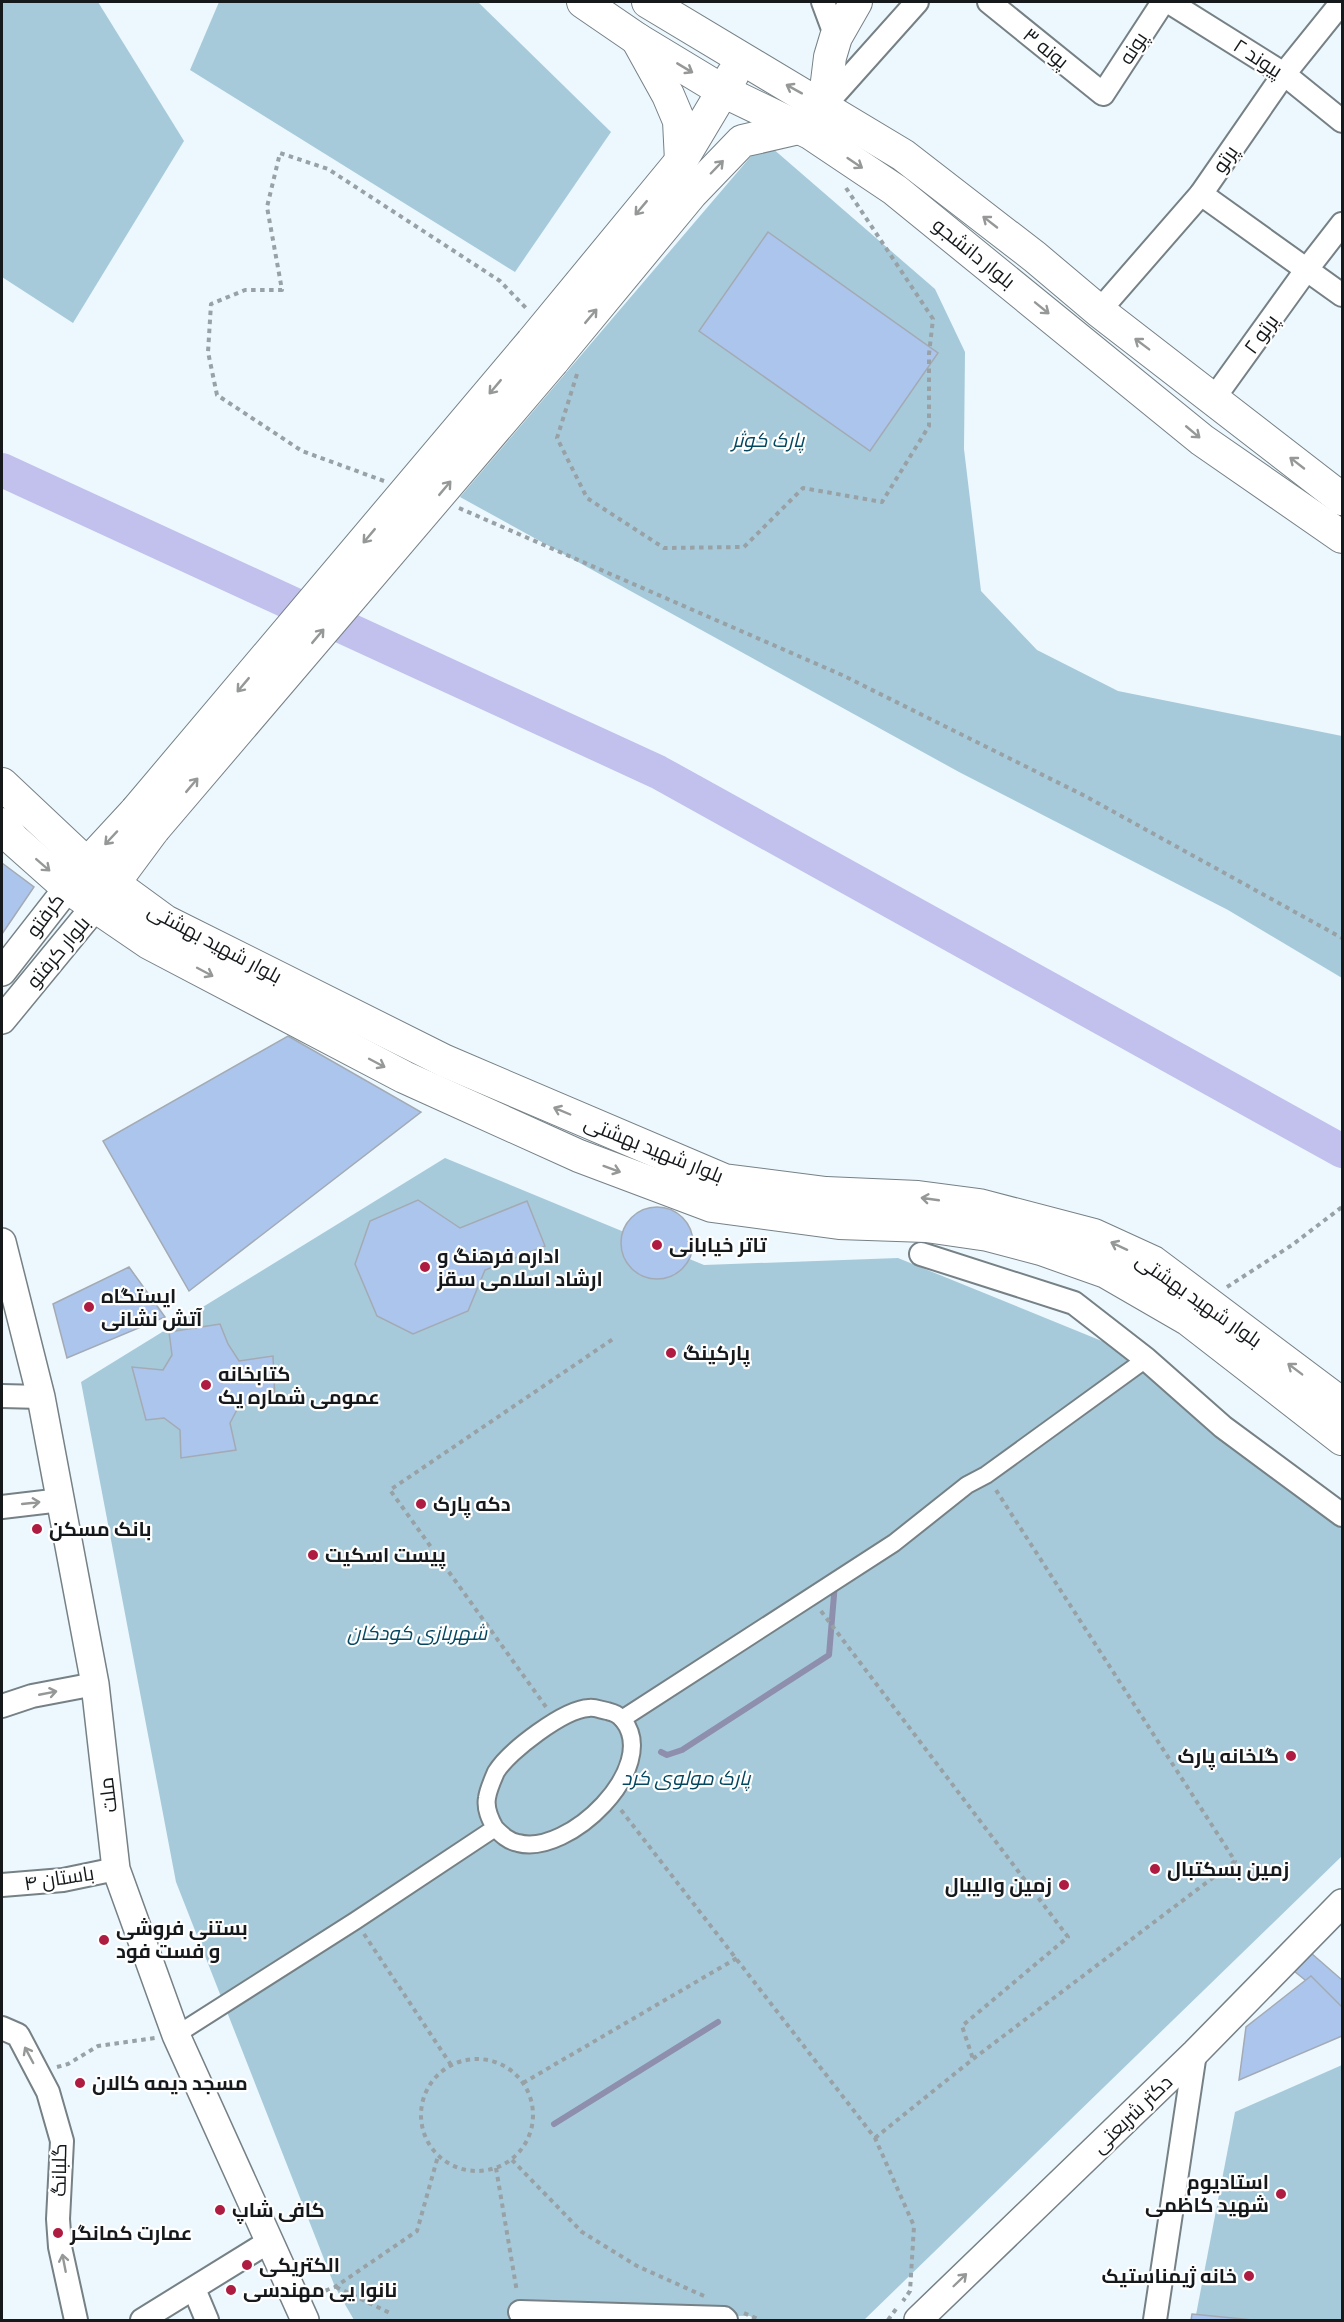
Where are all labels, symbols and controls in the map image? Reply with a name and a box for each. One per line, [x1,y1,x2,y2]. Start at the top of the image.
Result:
street label: پونه ۳ [1015,17,1079,79]
street label: پونه [1108,23,1158,72]
street label: پیوند ۲ [1226,27,1291,88]
one-way arrow [676,63,693,75]
one-way arrow [786,83,804,94]
street label: پرتو [1201,136,1248,181]
one-way arrow [846,157,863,169]
one-way arrow [710,160,724,175]
one-way arrow [634,200,648,215]
street label: بلوار دانشجو [924,207,1025,298]
one-way arrow [982,216,998,229]
one-way arrow [1034,302,1050,315]
street label: پرتو ۲ [1233,305,1289,362]
one-way arrow [584,308,597,324]
one-way arrow [1135,337,1151,350]
one-way arrow [488,379,501,395]
park label: پارک کوثر [729,421,806,458]
one-way arrow [1185,425,1200,439]
one-way arrow [1289,457,1305,470]
one-way arrow [438,481,452,496]
one-way arrow [362,528,375,544]
one-way arrow [311,629,325,644]
one-way arrow [236,677,250,692]
one-way arrow [185,778,199,793]
one-way arrow [104,830,119,845]
one-way arrow [35,858,50,872]
street label: کرفتو [15,884,74,945]
street label: بلوار شهید بهشتی [141,891,289,994]
street label: بلوار کرفتو [16,907,99,997]
one-way arrow [195,967,213,978]
one-way arrow [368,1058,386,1069]
one-way arrow [553,1104,571,1116]
street label: بلوار شهید بهشتی [579,1104,730,1193]
one-way arrow [603,1164,621,1175]
one-way arrow [921,1193,941,1204]
place label: تاتر خیابانی [669,1226,767,1263]
place label: اداره فرهنگ و ارشاد اسلامی سقز [436,1237,603,1297]
marker: تاتر خیابانی [650,1238,664,1252]
one-way arrow [1110,1240,1128,1252]
street label: بلوار شهید بهشتی [1128,1242,1271,1357]
marker: اداره فرهنگ و ارشاد اسلامی سقز [418,1260,432,1274]
place label: ایستگاه آتش نشانی [101,1277,203,1337]
marker: ایستگاه آتش نشانی [82,1300,96,1314]
place label: پارکینگ [683,1334,750,1371]
marker: پارکینگ [664,1346,678,1360]
place label: کتابخانه عمومی شماره یک [218,1355,380,1415]
one-way arrow [1288,1363,1304,1376]
marker: کتابخانه عمومی شماره یک [199,1378,213,1392]
place label: دکه پارک [433,1485,511,1522]
one-way arrow [21,1497,40,1508]
marker: دکه پارک [414,1497,428,1511]
place label: بانک مسکن [49,1510,151,1547]
marker: بانک مسکن [30,1522,44,1536]
place label: پیست اسکیت [325,1536,446,1573]
marker: پیست اسکیت [306,1548,320,1562]
park label: شهربازی کودکان [347,1614,487,1651]
one-way arrow [37,1687,57,1698]
place label: گلخانه پارک [1177,1737,1279,1774]
marker: گلخانه پارک [1284,1749,1298,1763]
park label: پارک مولوی کرد [622,1759,752,1796]
street label: ملت [87,1775,128,1815]
place label: زمین بسکتبال [1167,1850,1289,1887]
street label: باستان ۴ [21,1854,97,1901]
marker: زمین بسکتبال [1148,1862,1162,1876]
place label: زمین والیبال [945,1866,1052,1903]
marker: زمین والیبال [1057,1878,1071,1892]
place label: بستنی فروشی و فست فود [116,1909,248,1969]
marker: بستنی فروشی و فست فود [97,1933,111,1947]
one-way arrow [23,2047,34,2065]
place label: مسجد دیمه کالان [92,2064,248,2101]
street label: دکتر شریعتی [1082,2065,1181,2162]
marker: مسجد دیمه کالان [73,2076,87,2090]
street label: گلبانگ [40,2143,77,2197]
place label: استادیوم شهید کاظمی [1145,2163,1269,2223]
marker: استادیوم شهید کاظمی [1274,2187,1288,2201]
place label: کافی شاپ [232,2191,325,2228]
marker: کافی شاپ [213,2203,227,2217]
place label: عمارت کمانگر [69,2214,192,2251]
marker: عمارت کمانگر [51,2226,65,2240]
place label: الکتریکی [259,2246,340,2283]
one-way arrow [58,2254,69,2274]
place label: خانه ژیمناستیک [1102,2257,1237,2294]
marker: الکتریکی [240,2258,254,2272]
marker: خانه ژیمناستیک [1242,2269,1256,2283]
place label: نانوا یی مهندسی [243,2271,397,2308]
one-way arrow [953,2273,968,2287]
marker: نانوا یی مهندسی [224,2283,238,2297]

